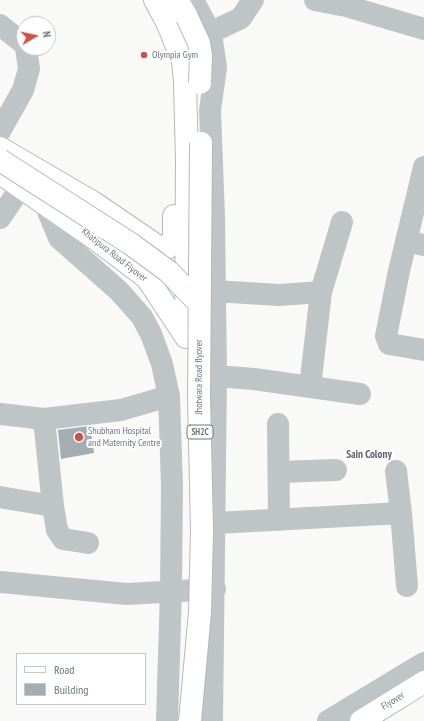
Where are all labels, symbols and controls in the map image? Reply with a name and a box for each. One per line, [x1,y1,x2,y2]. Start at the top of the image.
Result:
north arrow [16,16,56,56]
text: N [39,30,54,38]
place label: Olympia Gym [152,49,198,61]
marker: Olympia Gym [139,50,149,60]
street label: Khatipura Road Flyover [79,226,149,284]
street label: Jhotwara Road flyover [193,339,205,415]
place label: Shubham Hospital and Maternity Centre [88,425,160,448]
road number: SH2C [187,425,213,439]
marker: Shubham Hospital and Maternity Centre [73,431,85,443]
district label: Sain Colony [346,448,392,462]
legend [16,653,146,705]
text: Road [54,662,74,677]
text: Building [54,682,89,697]
street label: Flyover [379,689,407,713]

